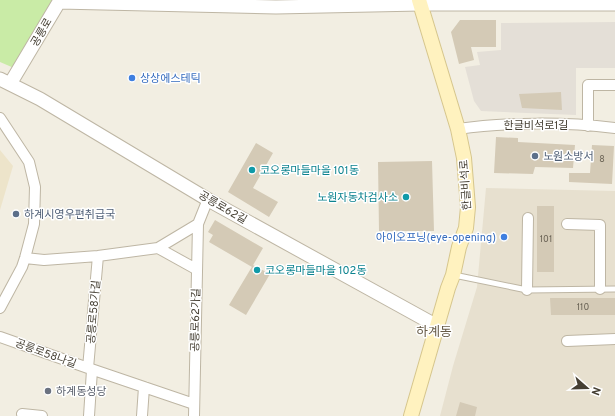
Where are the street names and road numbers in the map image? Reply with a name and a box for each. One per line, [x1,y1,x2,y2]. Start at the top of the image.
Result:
street label: 공릉로 [28,16,56,49]
street label: 한글비석로1길 [504,119,568,133]
street label: 한글비석로 [457,159,475,211]
street label: 공릉로62길 [196,188,249,227]
street label: 공릉로58가길 [84,280,104,345]
street label: 공릉로62가길 [188,288,204,352]
street label: 공릉로58나길 [13,336,78,371]

